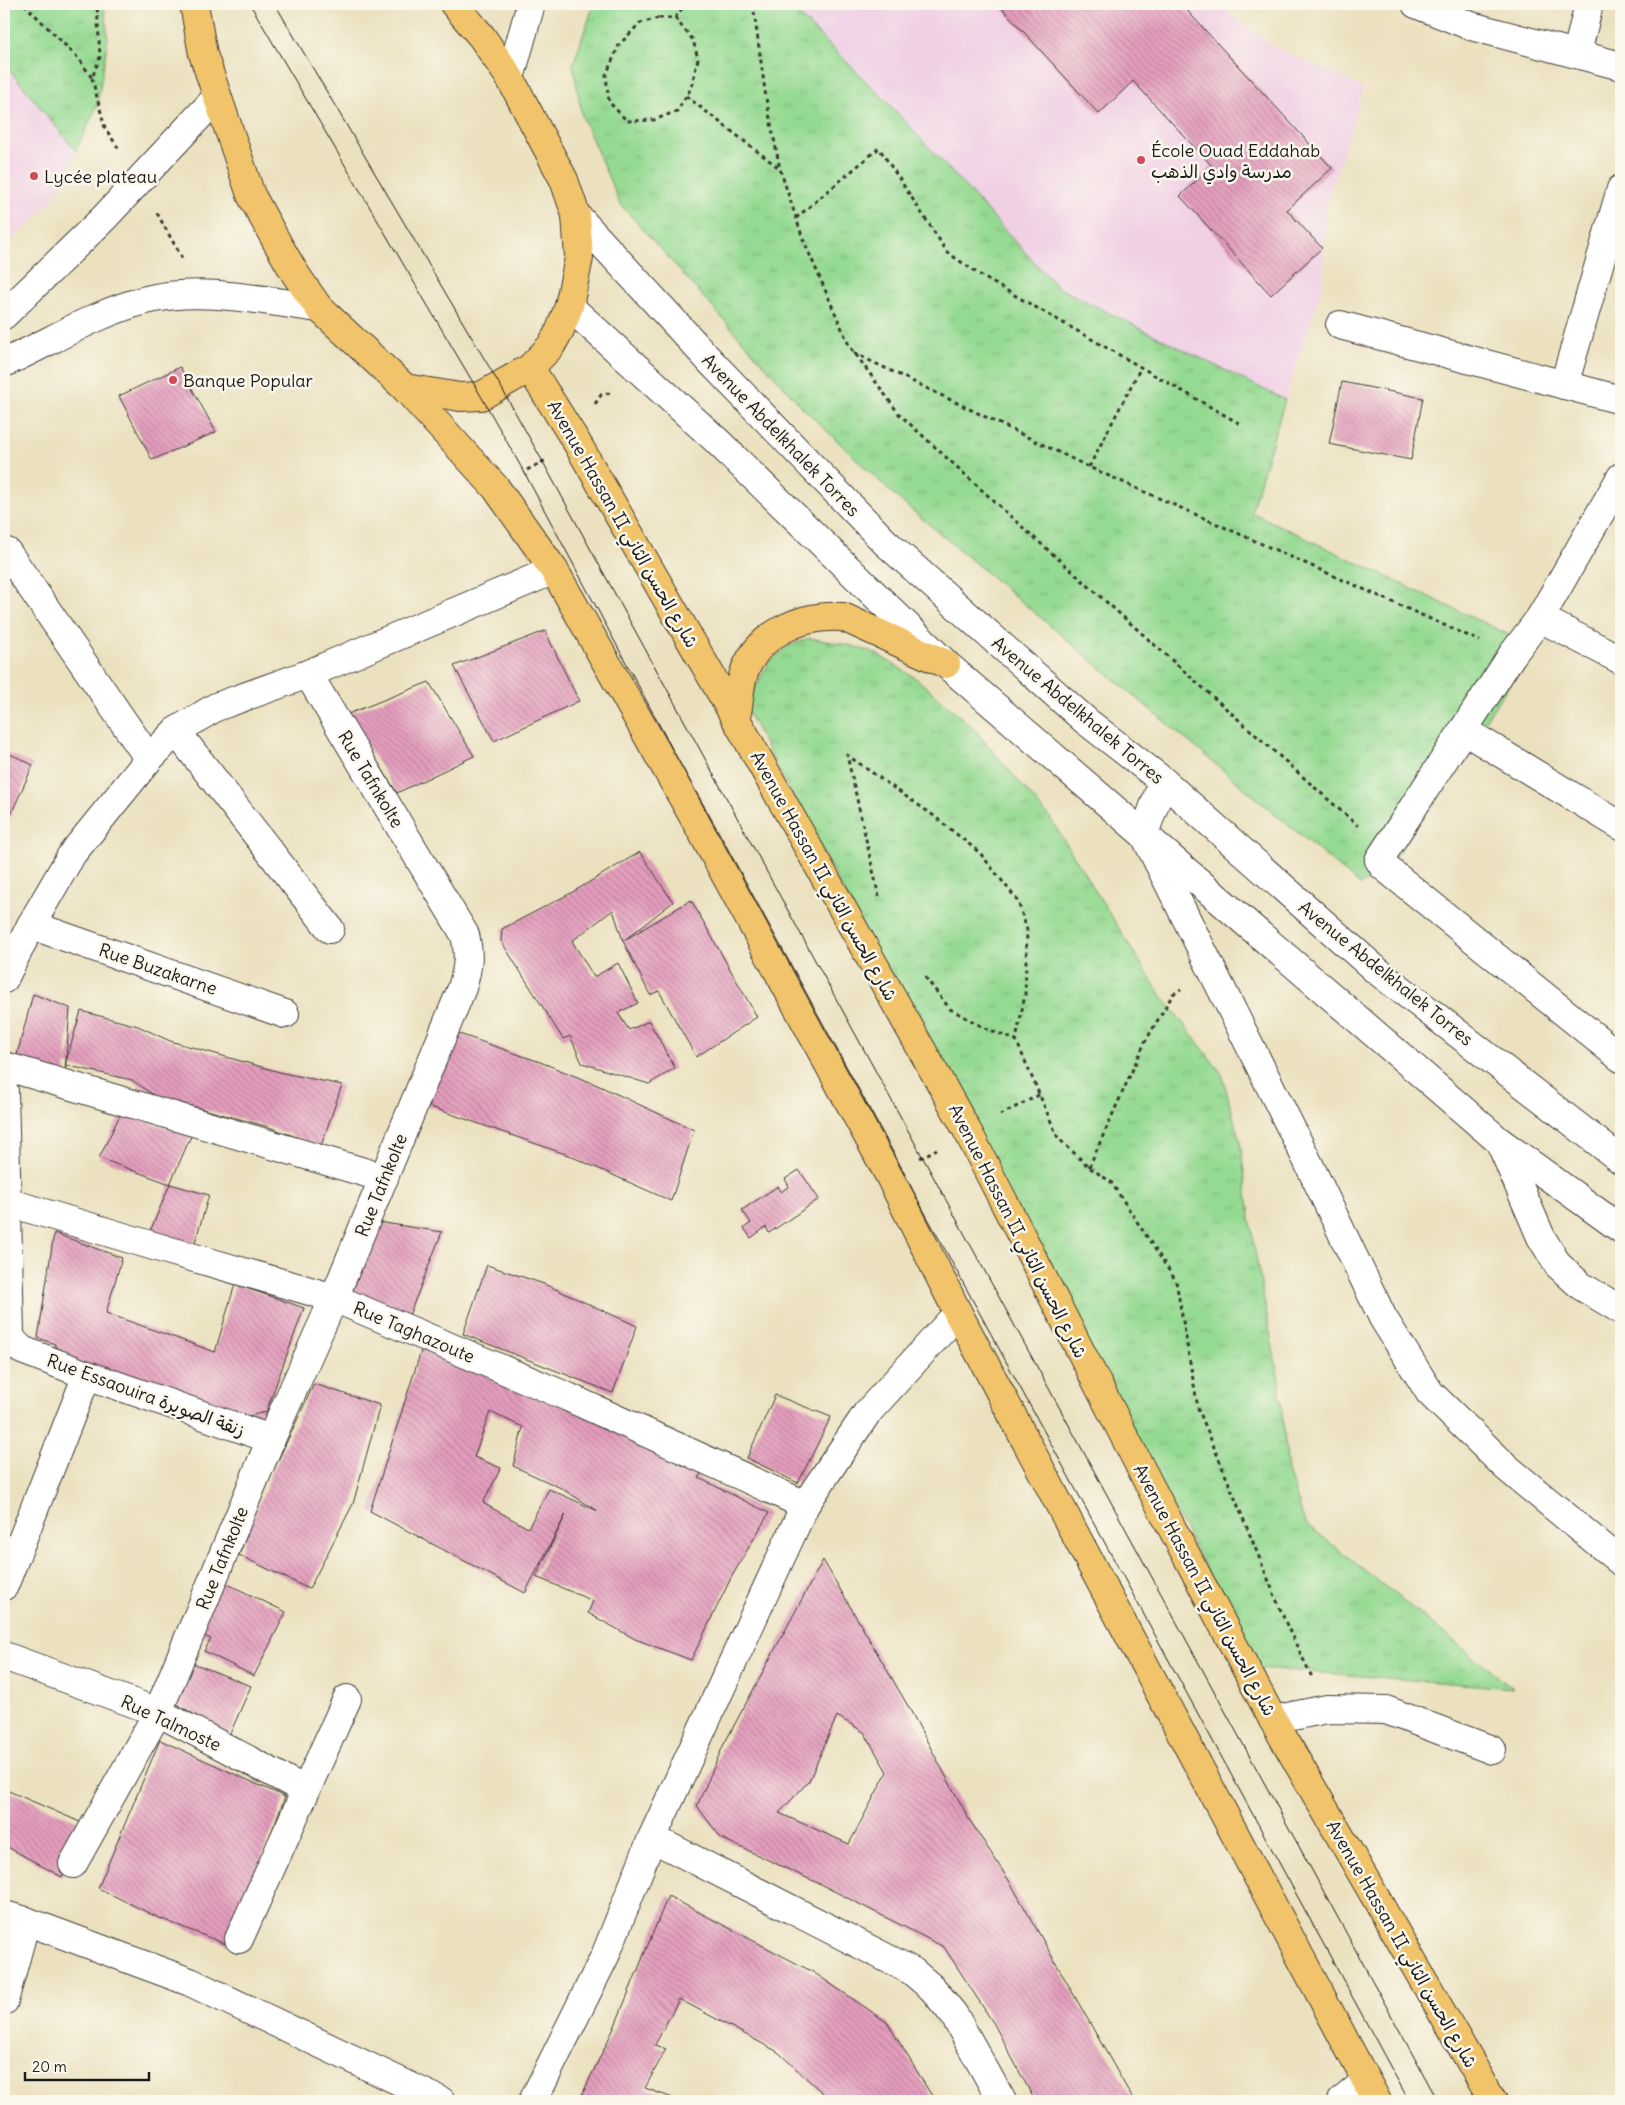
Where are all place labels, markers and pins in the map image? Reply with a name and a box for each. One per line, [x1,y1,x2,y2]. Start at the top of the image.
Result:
place label: École Ouad Eddahab مدرسة وادي الذهب [1151,139,1320,185]
marker: École Ouad Eddahab مدرسة وادي الذهب [1135,154,1147,166]
place label: Lycée plateau [44,165,157,188]
marker: Lycée plateau [28,170,40,182]
place label: Banque Popular [183,369,313,392]
marker: Banque Popular [167,374,179,386]

